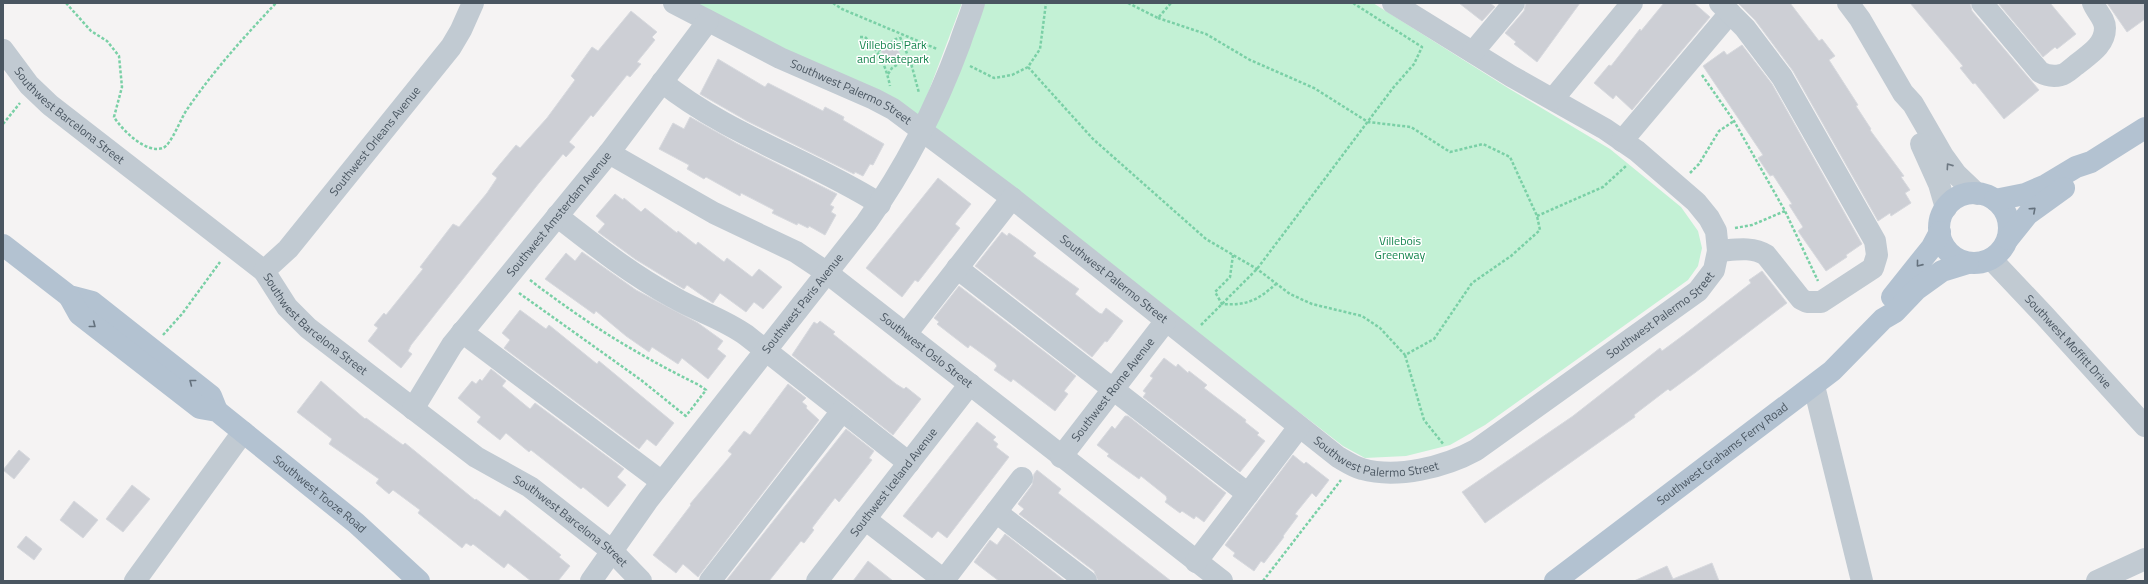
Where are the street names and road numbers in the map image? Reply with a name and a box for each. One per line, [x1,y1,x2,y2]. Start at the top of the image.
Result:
street label: Southwest Palermo Street [787,54,917,129]
street label: Southwest Barcelona Street [10,63,130,169]
street label: Southwest Orleans Avenue [324,82,425,200]
street label: Southwest Amsterdam Avenue [502,147,616,281]
street label: Southwest Palermo Street [1056,229,1173,328]
street label: Southwest Paris Avenue [757,249,848,358]
street label: Southwest Palermo Street [1602,267,1719,363]
street label: Southwest Barcelona Street [259,269,372,380]
street label: Southwest Moffitt Drive [2020,290,2117,393]
street label: Southwest Oslo Street [876,307,978,393]
street label: Southwest Rome Avenue [1066,333,1159,446]
street label: Southwest Grahams Ferry Road [1652,398,1792,510]
street label: Southwest Iceland Avenue [845,423,942,540]
street label: Southwest Palermo Street [1310,431,1442,482]
street label: Southwest Tooze Road [269,450,371,537]
street label: Southwest Barcelona Street [510,469,633,572]

